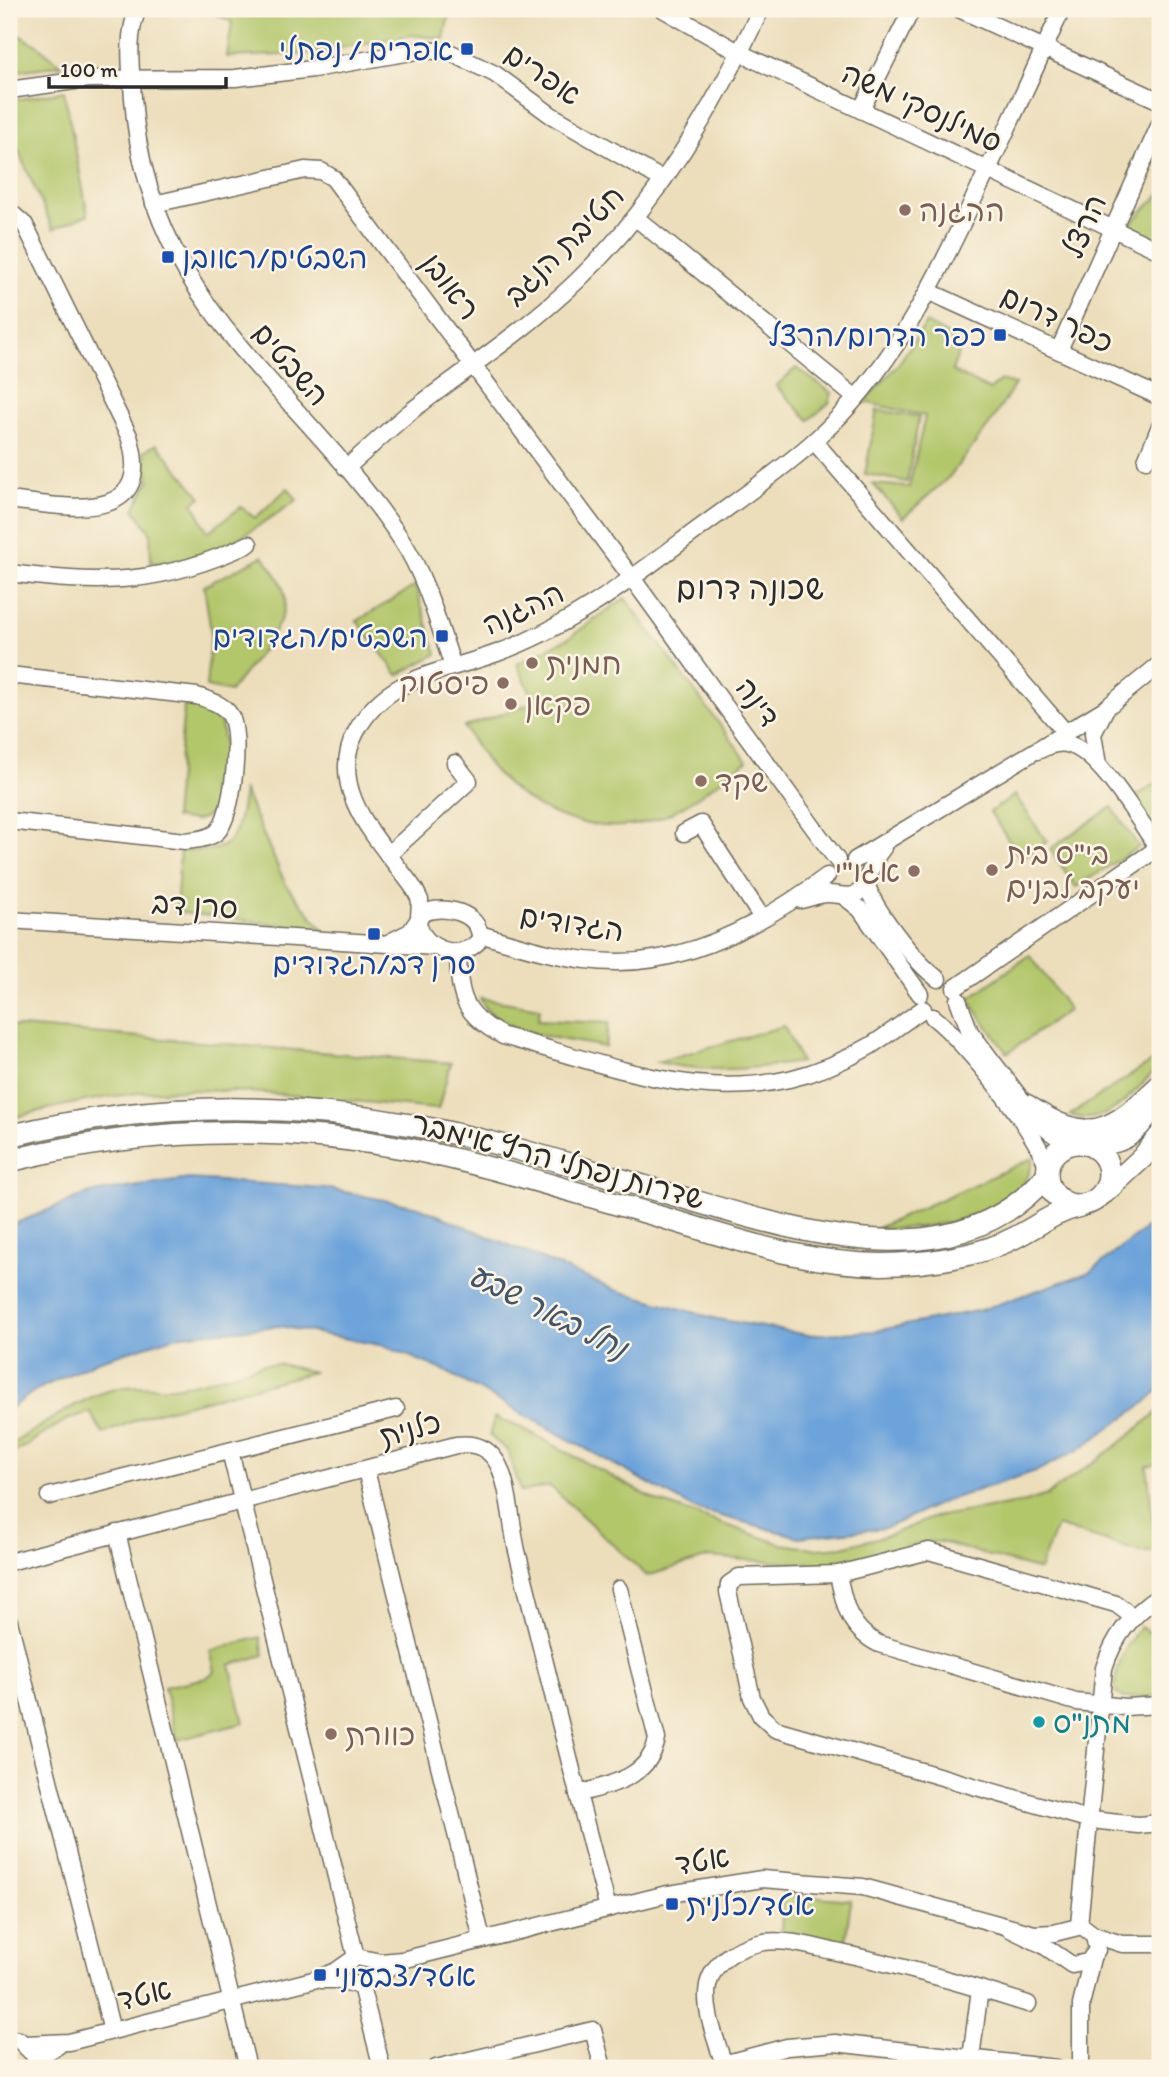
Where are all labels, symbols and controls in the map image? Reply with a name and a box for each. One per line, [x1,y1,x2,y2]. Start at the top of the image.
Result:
place label: אפרים / נפתלי [279,31,453,68]
street label: אפרים [498,35,588,113]
marker: אפרים / נפתלי [459,41,475,57]
scale bar [49,46,226,90]
street label: סמילנסקי משה [836,54,1008,160]
text: 100 m [60,57,118,82]
street label: חטיבת הנגב [496,177,632,313]
street label: הרצל [1054,188,1114,264]
place label: ההגנה [919,192,1005,229]
marker: ההגנה [897,202,913,218]
place label: השבטים/ראובן [182,239,368,276]
street label: ראובן [414,245,488,327]
marker: השבטים/ראובן [160,249,176,265]
street label: כפר דרום [995,277,1119,361]
street label: השבטים [245,315,337,413]
place label: כפר הדרום/הרצל [768,317,986,354]
marker: כפר הדרום/הרצל [992,327,1008,343]
district label: שכונה דרום [676,569,824,607]
street label: ההגנה [476,573,570,643]
place label: השבטים/הגדודים [212,618,428,655]
marker: השבטים/הגדודים [434,628,450,644]
place label: חמנית [546,645,622,682]
marker: חמנית [524,655,540,671]
place label: פיסטוק [399,665,489,702]
street label: דינה [728,670,788,734]
marker: פיסטוק [495,675,511,691]
place label: פקאן [525,686,591,723]
marker: פקאן [503,696,519,712]
place label: שקד [715,763,768,800]
marker: שקד [693,773,709,789]
place label: בי"ס בית יעקב לבנים [1004,835,1140,906]
place label: אגו"י [835,853,900,890]
marker: בי"ס בית יעקב לבנים [984,862,1000,878]
marker: אגו"י [906,863,922,879]
street label: סרן דב [151,884,239,926]
street label: הגדודים [517,897,627,949]
marker: סרן דב/הגדודים [366,926,382,942]
place label: סרן דב/הגדודים [272,945,476,982]
street label: שדרות נפתלי הרץ אימבר [407,1103,709,1217]
water label: נחל באר שבע [462,1255,635,1368]
street label: כלנית [375,1403,445,1455]
place label: מתנ"ס [1053,1704,1131,1741]
marker: מתנ"ס [1031,1714,1047,1730]
place label: כוורת [345,1716,415,1753]
marker: כוורת [323,1726,339,1742]
street label: אטד [672,1837,732,1883]
place label: אטד/כלנית [686,1886,815,1923]
marker: אטד/כלנית [664,1896,680,1912]
place label: אטד/צבעוני [334,1957,476,1994]
marker: אטד/צבעוני [312,1967,328,1983]
street label: אטד [113,1969,175,2019]

